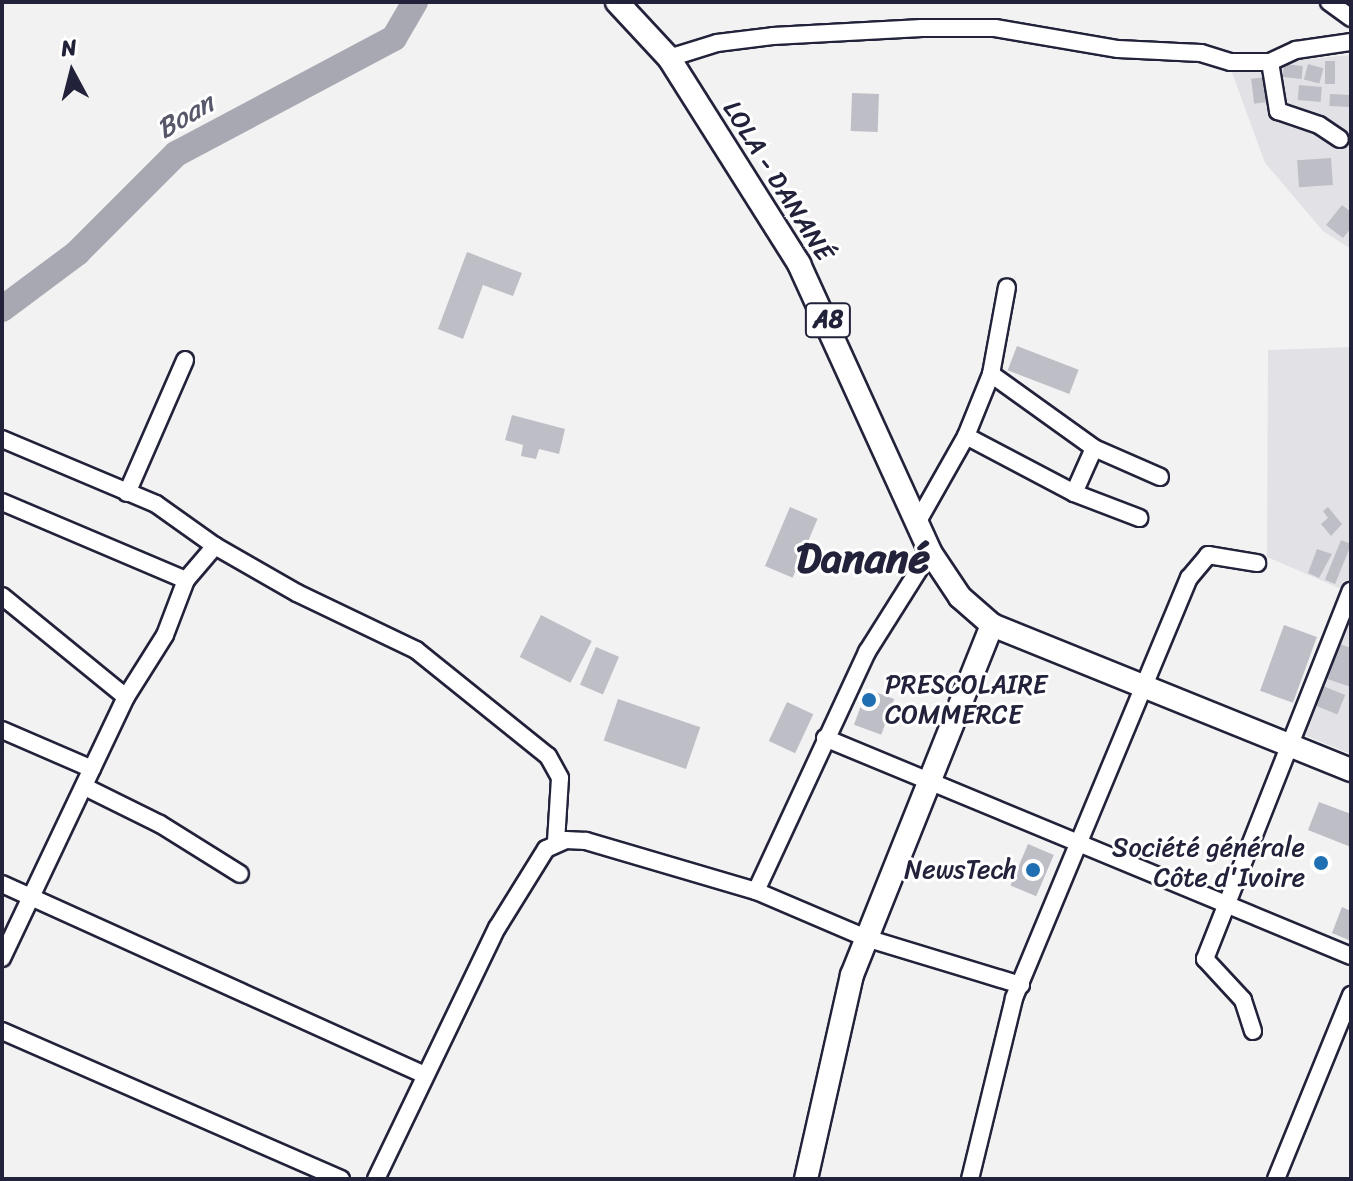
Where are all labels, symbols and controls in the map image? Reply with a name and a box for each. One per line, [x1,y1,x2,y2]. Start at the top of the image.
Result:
text: N [59,27,79,68]
north arrow [32,32,112,112]
water label: Boan [150,86,220,146]
street label: LOLA - DANANÉ [716,95,840,267]
road number: A8 [804,300,852,340]
district label: Danané [796,533,930,583]
place label: PRESCOLAIRE COMMERCE [885,669,1047,730]
marker: PRESCOLAIRE COMMERCE [860,691,878,709]
place label: Société générale Côte d'Ivoire [1112,832,1305,894]
place label: NewsTech [904,854,1017,886]
marker: Société générale Côte d'Ivoire [1312,854,1330,872]
marker: NewsTech [1024,861,1042,879]

